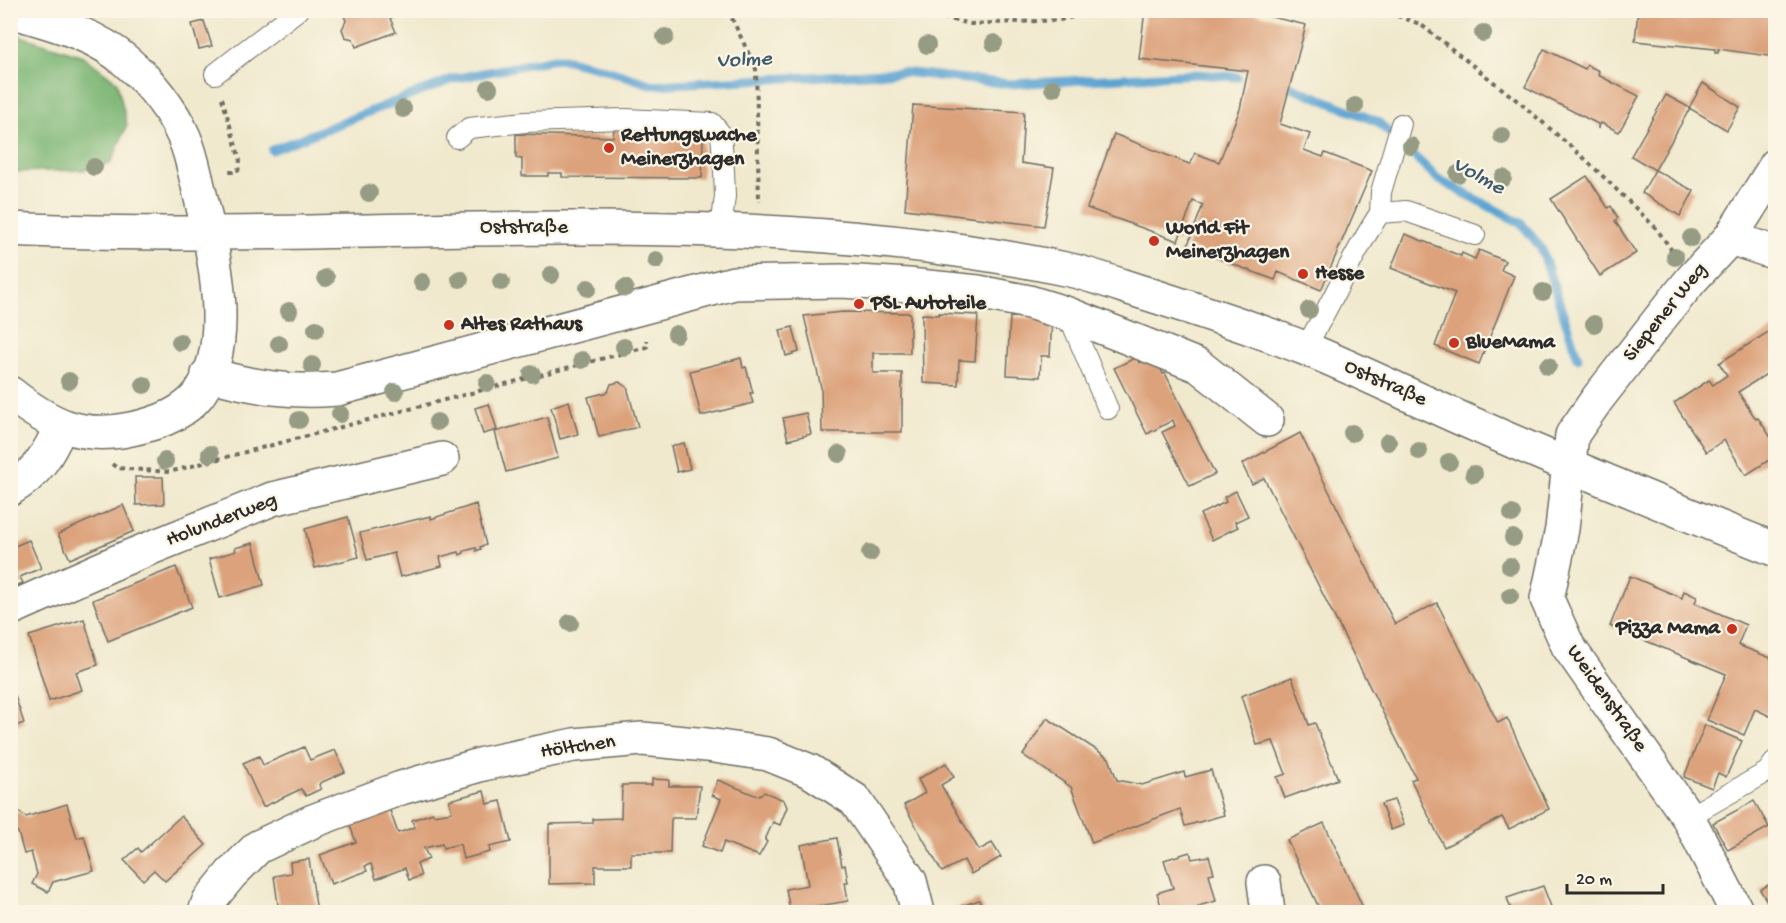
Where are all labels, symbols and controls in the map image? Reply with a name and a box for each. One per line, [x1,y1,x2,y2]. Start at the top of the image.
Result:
water label: Volme [716,46,774,75]
place label: Rettungswache Meinerzhagen [620,124,758,173]
marker: Rettungswache Meinerzhagen [602,141,616,155]
water label: Volme [1447,152,1510,203]
street label: Oststraße [480,216,569,241]
place label: World Fit Meinerzhagen [1165,217,1290,266]
marker: World Fit Meinerzhagen [1147,234,1161,248]
street label: Siepener Weg [1618,258,1714,368]
place label: Hesse [1315,262,1365,287]
marker: Hesse [1296,267,1310,281]
place label: PSL Autoteile [870,292,987,317]
marker: PSL Autoteile [852,297,866,311]
place label: Altes Rathaus [460,313,583,338]
marker: Altes Rathaus [442,318,456,332]
place label: BlueMama [1465,331,1556,356]
marker: BlueMama [1447,336,1461,350]
street label: Oststraße [1340,355,1431,414]
street label: Holunderweg [163,488,281,554]
place label: Pizza Mama [1615,617,1721,642]
marker: Pizza Mama [1725,622,1739,636]
street label: Weidenstraße [1560,640,1653,758]
street label: Höltchen [539,730,617,766]
scale bar [1567,857,1663,895]
text: 20 m [1576,870,1612,891]

